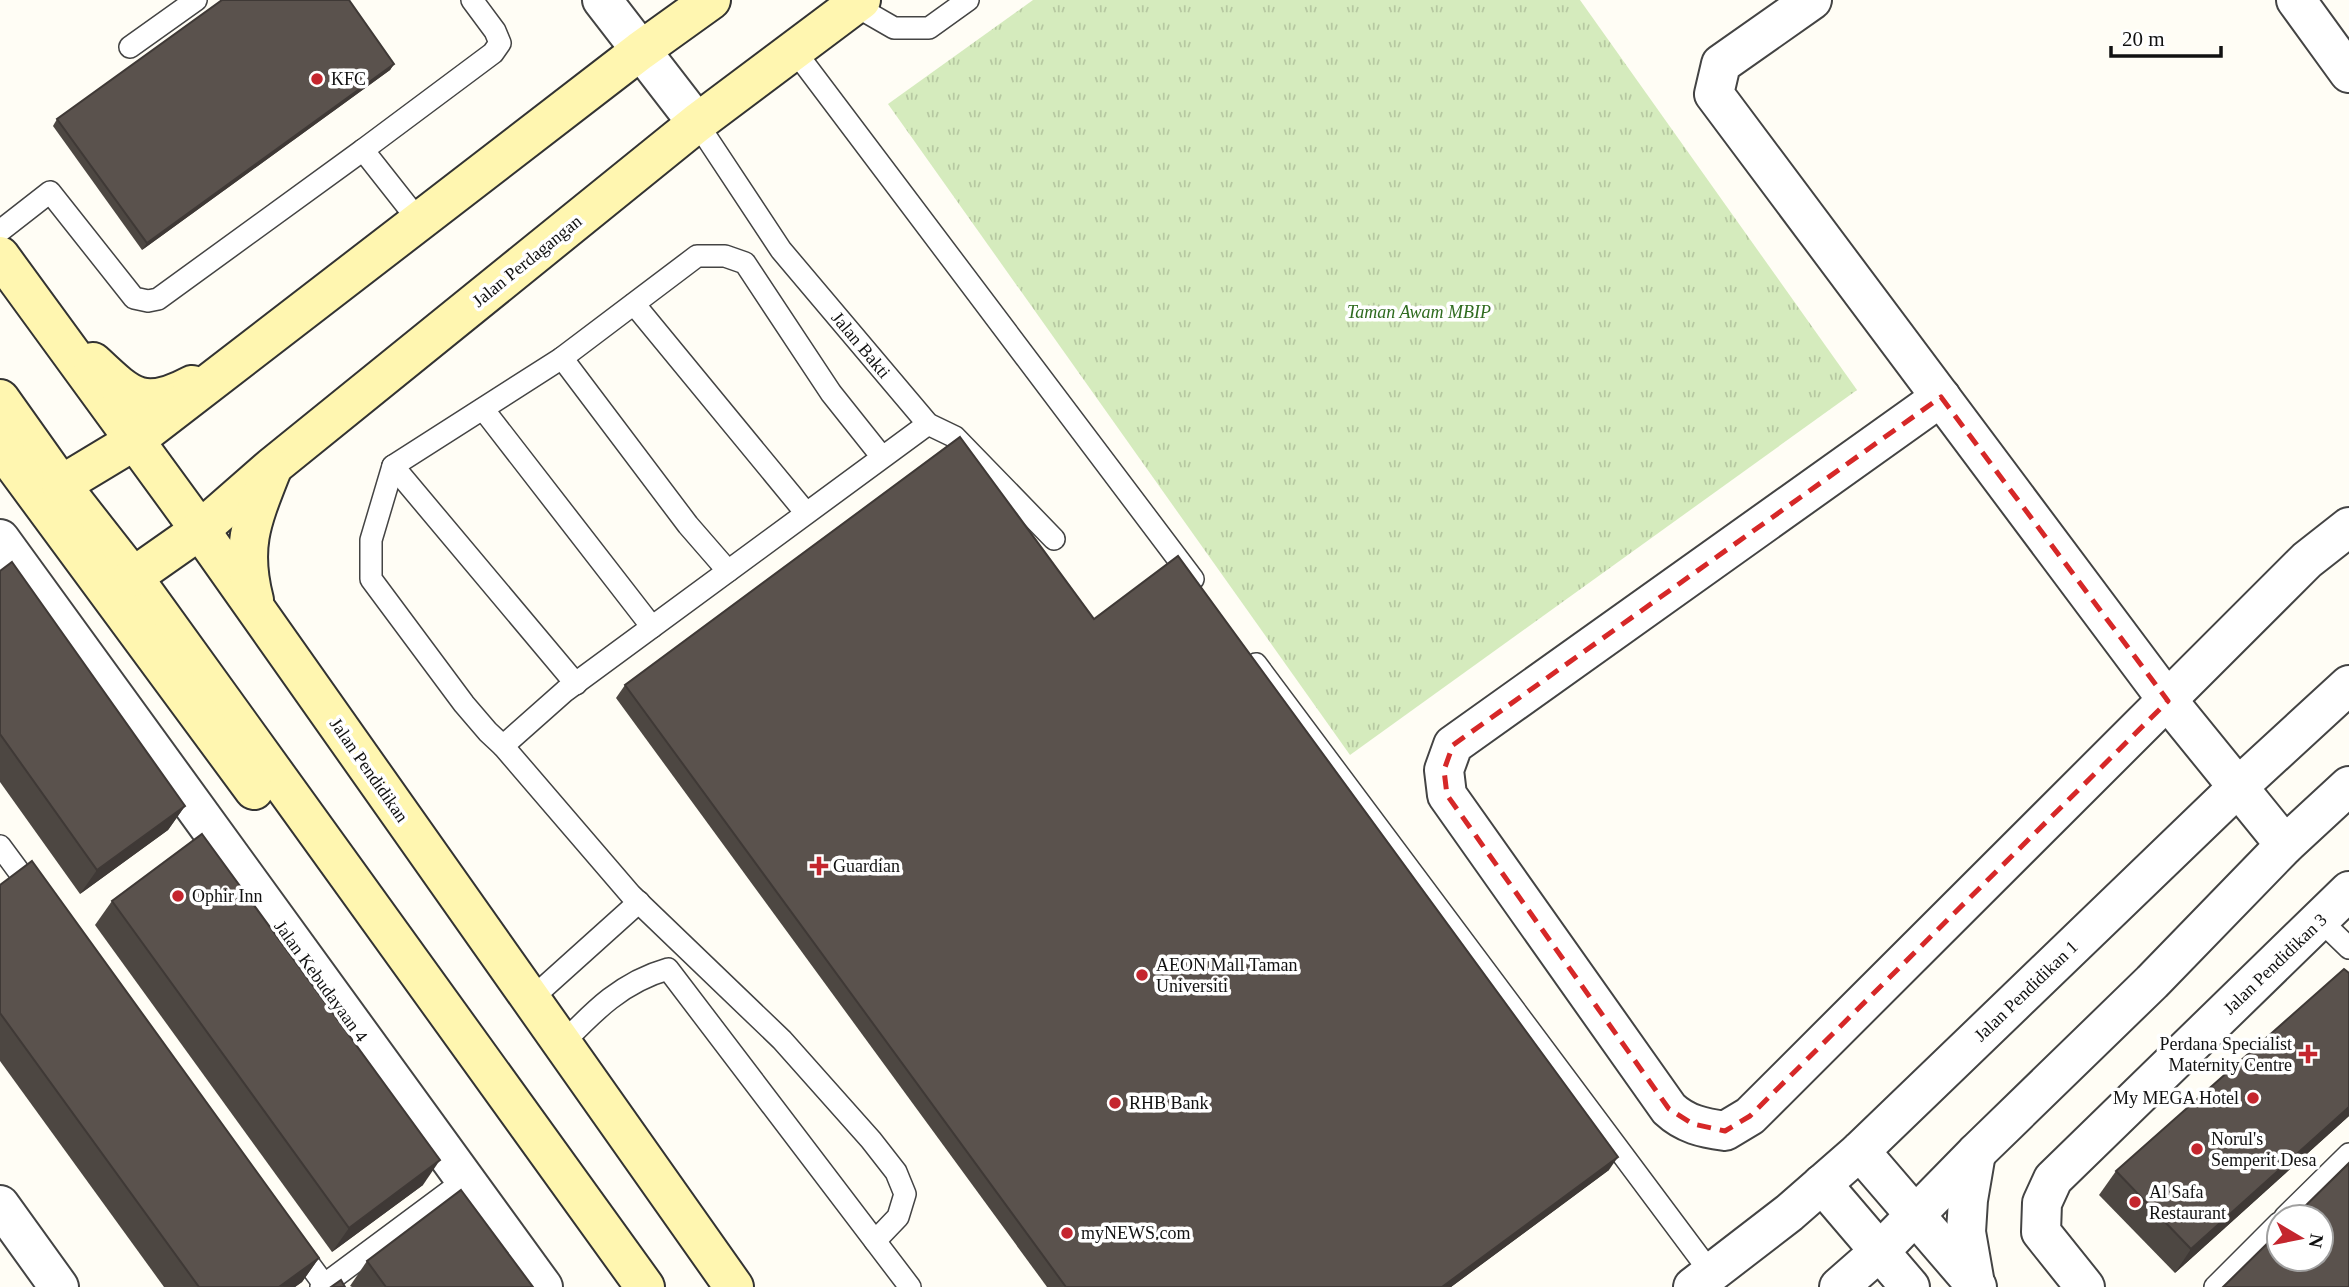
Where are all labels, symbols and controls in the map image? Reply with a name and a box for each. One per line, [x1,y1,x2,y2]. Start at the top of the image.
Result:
scale bar [2111,14,2221,58]
text: 20 m [2122,27,2165,51]
place label: KFC [331,69,366,89]
marker: KFC [309,71,325,87]
street label: Jalan Perdagangan [468,211,586,311]
park label: Taman Awam MBIP [1347,302,1491,322]
street label: Jalan Bakti [827,308,895,382]
street label: Jalan Pendidikan [326,714,412,826]
place label: Guardian [833,856,900,876]
marker: Guardian [811,858,827,874]
place label: Ophir Inn [192,886,263,906]
marker: Ophir Inn [170,888,186,904]
street label: Jalan Pendidikan 3 [2219,910,2331,1018]
street label: Jalan Kebudayaan 4 [270,916,372,1046]
street label: Jalan Pendidikan 1 [1970,937,2082,1045]
place label: AEON Mall Taman Universiti [1156,955,1297,996]
marker: AEON Mall Taman Universiti [1134,967,1150,983]
place label: Perdana Specialist Maternity Centre [2160,1034,2292,1075]
marker: Perdana Specialist Maternity Centre [2298,1044,2318,1064]
place label: My MEGA Hotel [2113,1088,2239,1108]
marker: My MEGA Hotel [2245,1090,2261,1106]
place label: RHB Bank [1129,1093,1209,1113]
marker: RHB Bank [1107,1095,1123,1111]
place label: Norul's Semperit Desa [2211,1129,2316,1170]
marker: Norul's Semperit Desa [2189,1141,2205,1157]
place label: Al Safa Restaurant [2149,1182,2226,1223]
marker: Al Safa Restaurant [2127,1194,2143,1210]
north arrow [2265,1203,2335,1273]
place label: myNEWS.com [1081,1223,1191,1243]
marker: myNEWS.com [1059,1225,1075,1241]
text: N [2305,1232,2328,1250]

